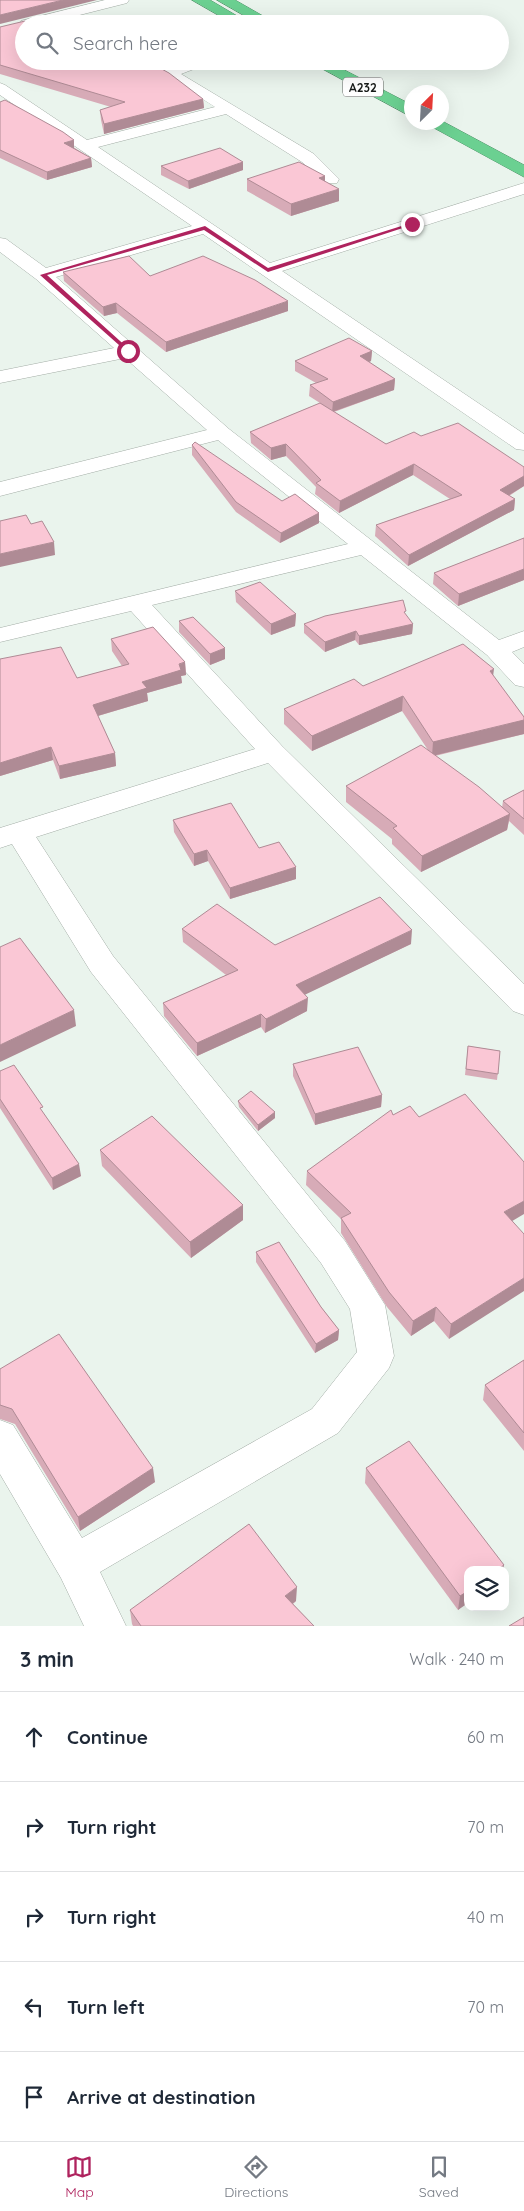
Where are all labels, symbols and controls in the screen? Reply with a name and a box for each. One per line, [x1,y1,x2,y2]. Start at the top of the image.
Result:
search box [15,15,509,70]
icon: search [33,29,61,57]
text: Search here [73,31,178,55]
road number: A232 [343,77,383,96]
north arrow [404,85,449,130]
route end [401,213,424,236]
route start [117,340,140,363]
map controls [464,1566,509,1611]
button: layers [464,1566,509,1611]
text: 3 min [20,1646,74,1672]
text: Walk · 240 m [409,1649,504,1669]
icon: ahead [20,1723,48,1751]
text: Continue [67,1725,148,1749]
text: 60 m [467,1727,504,1747]
icon: right [20,1813,48,1841]
text: Turn right [67,1815,156,1839]
text: 70 m [467,1817,504,1837]
icon: right [20,1903,48,1931]
text: Turn right [67,1905,156,1929]
text: 40 m [467,1907,504,1927]
icon: left [20,1993,48,2021]
text: Turn left [67,1995,145,2019]
text: 70 m [467,1997,504,2017]
icon: arrive [20,2083,48,2111]
text: Arrive at destination [67,2085,256,2109]
tab: Map [65,2153,94,2201]
tab: Directions [224,2153,288,2201]
tab: Saved [419,2153,459,2201]

